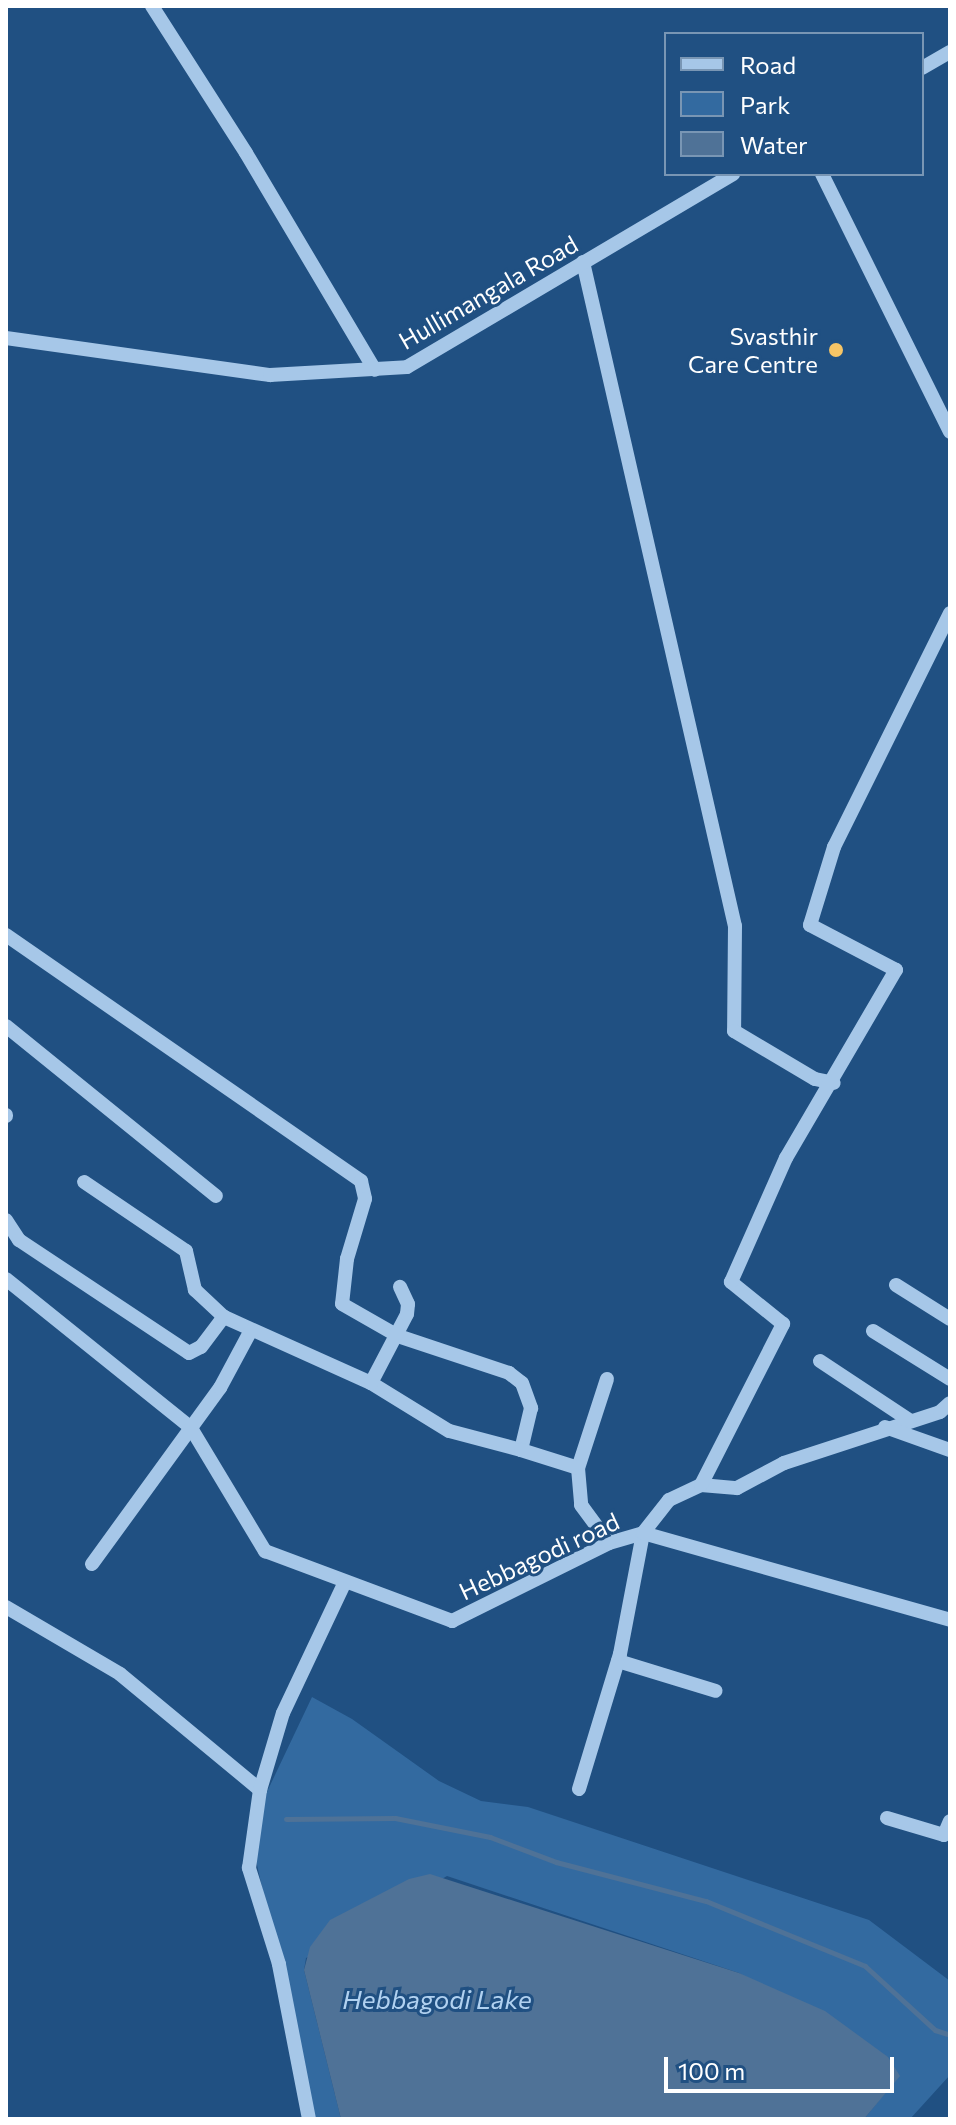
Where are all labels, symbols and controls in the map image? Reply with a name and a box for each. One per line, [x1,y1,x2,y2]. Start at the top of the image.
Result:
legend [664,32,924,176]
text: Road [740,50,796,79]
text: Park [740,90,790,119]
text: Water [740,130,808,159]
street label: Hullimangala Road [393,229,583,355]
place label: Svasthir Care Centre [688,322,818,378]
marker: Svasthir Care Centre [825,339,847,361]
street label: Hebbagodi road [454,1506,624,1606]
water label: Hebbagodi Lake [342,1983,532,2015]
scale bar [668,2041,898,2091]
text: 100 m [678,2056,745,2085]

